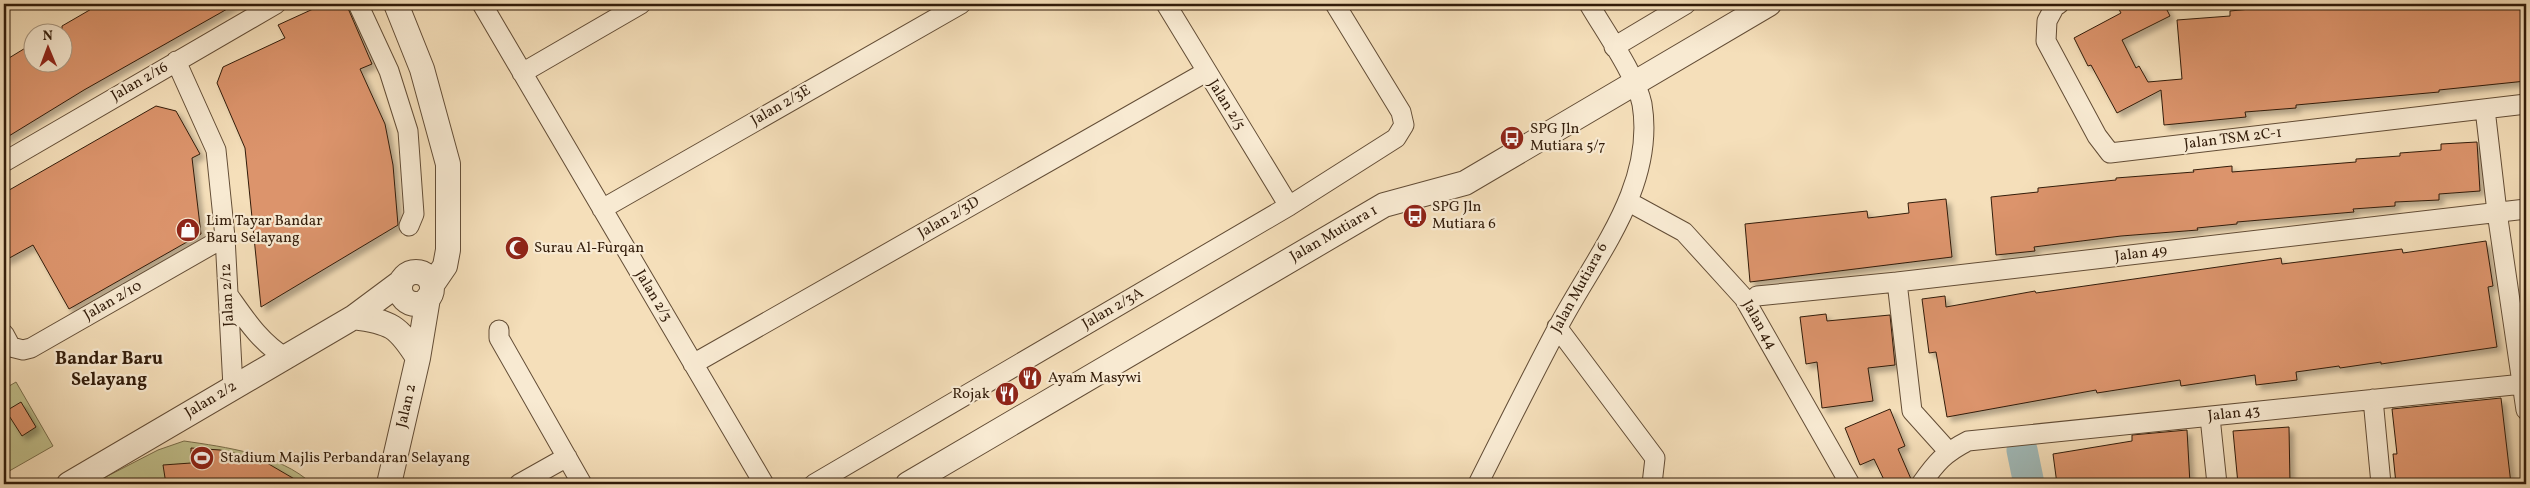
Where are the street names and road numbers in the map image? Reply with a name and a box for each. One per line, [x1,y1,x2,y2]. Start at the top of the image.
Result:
street label: Jalan 2/16 [108,57,172,107]
street label: Jalan 2/5 [1202,76,1250,134]
street label: Jalan 2/3E [747,80,815,132]
street label: Jalan TSM 2C-1 [2183,123,2283,155]
street label: Jalan 2/3D [914,192,984,244]
street label: Jalan Mutiara 1 [1286,200,1382,268]
street label: Jalan Mutiara 6 [1547,239,1613,337]
street label: Jalan 49 [2114,240,2169,268]
street label: Jalan 2/12 [216,263,240,327]
street label: Jalan 2/3 [629,266,677,326]
street label: Jalan 2/10 [80,276,146,326]
street label: Jalan 2/3A [1078,283,1148,335]
street label: Jalan 44 [1736,296,1782,354]
street label: Jalan 2/2 [181,376,241,424]
street label: Jalan 2 [392,382,422,430]
street label: Jalan 43 [2207,401,2261,427]

